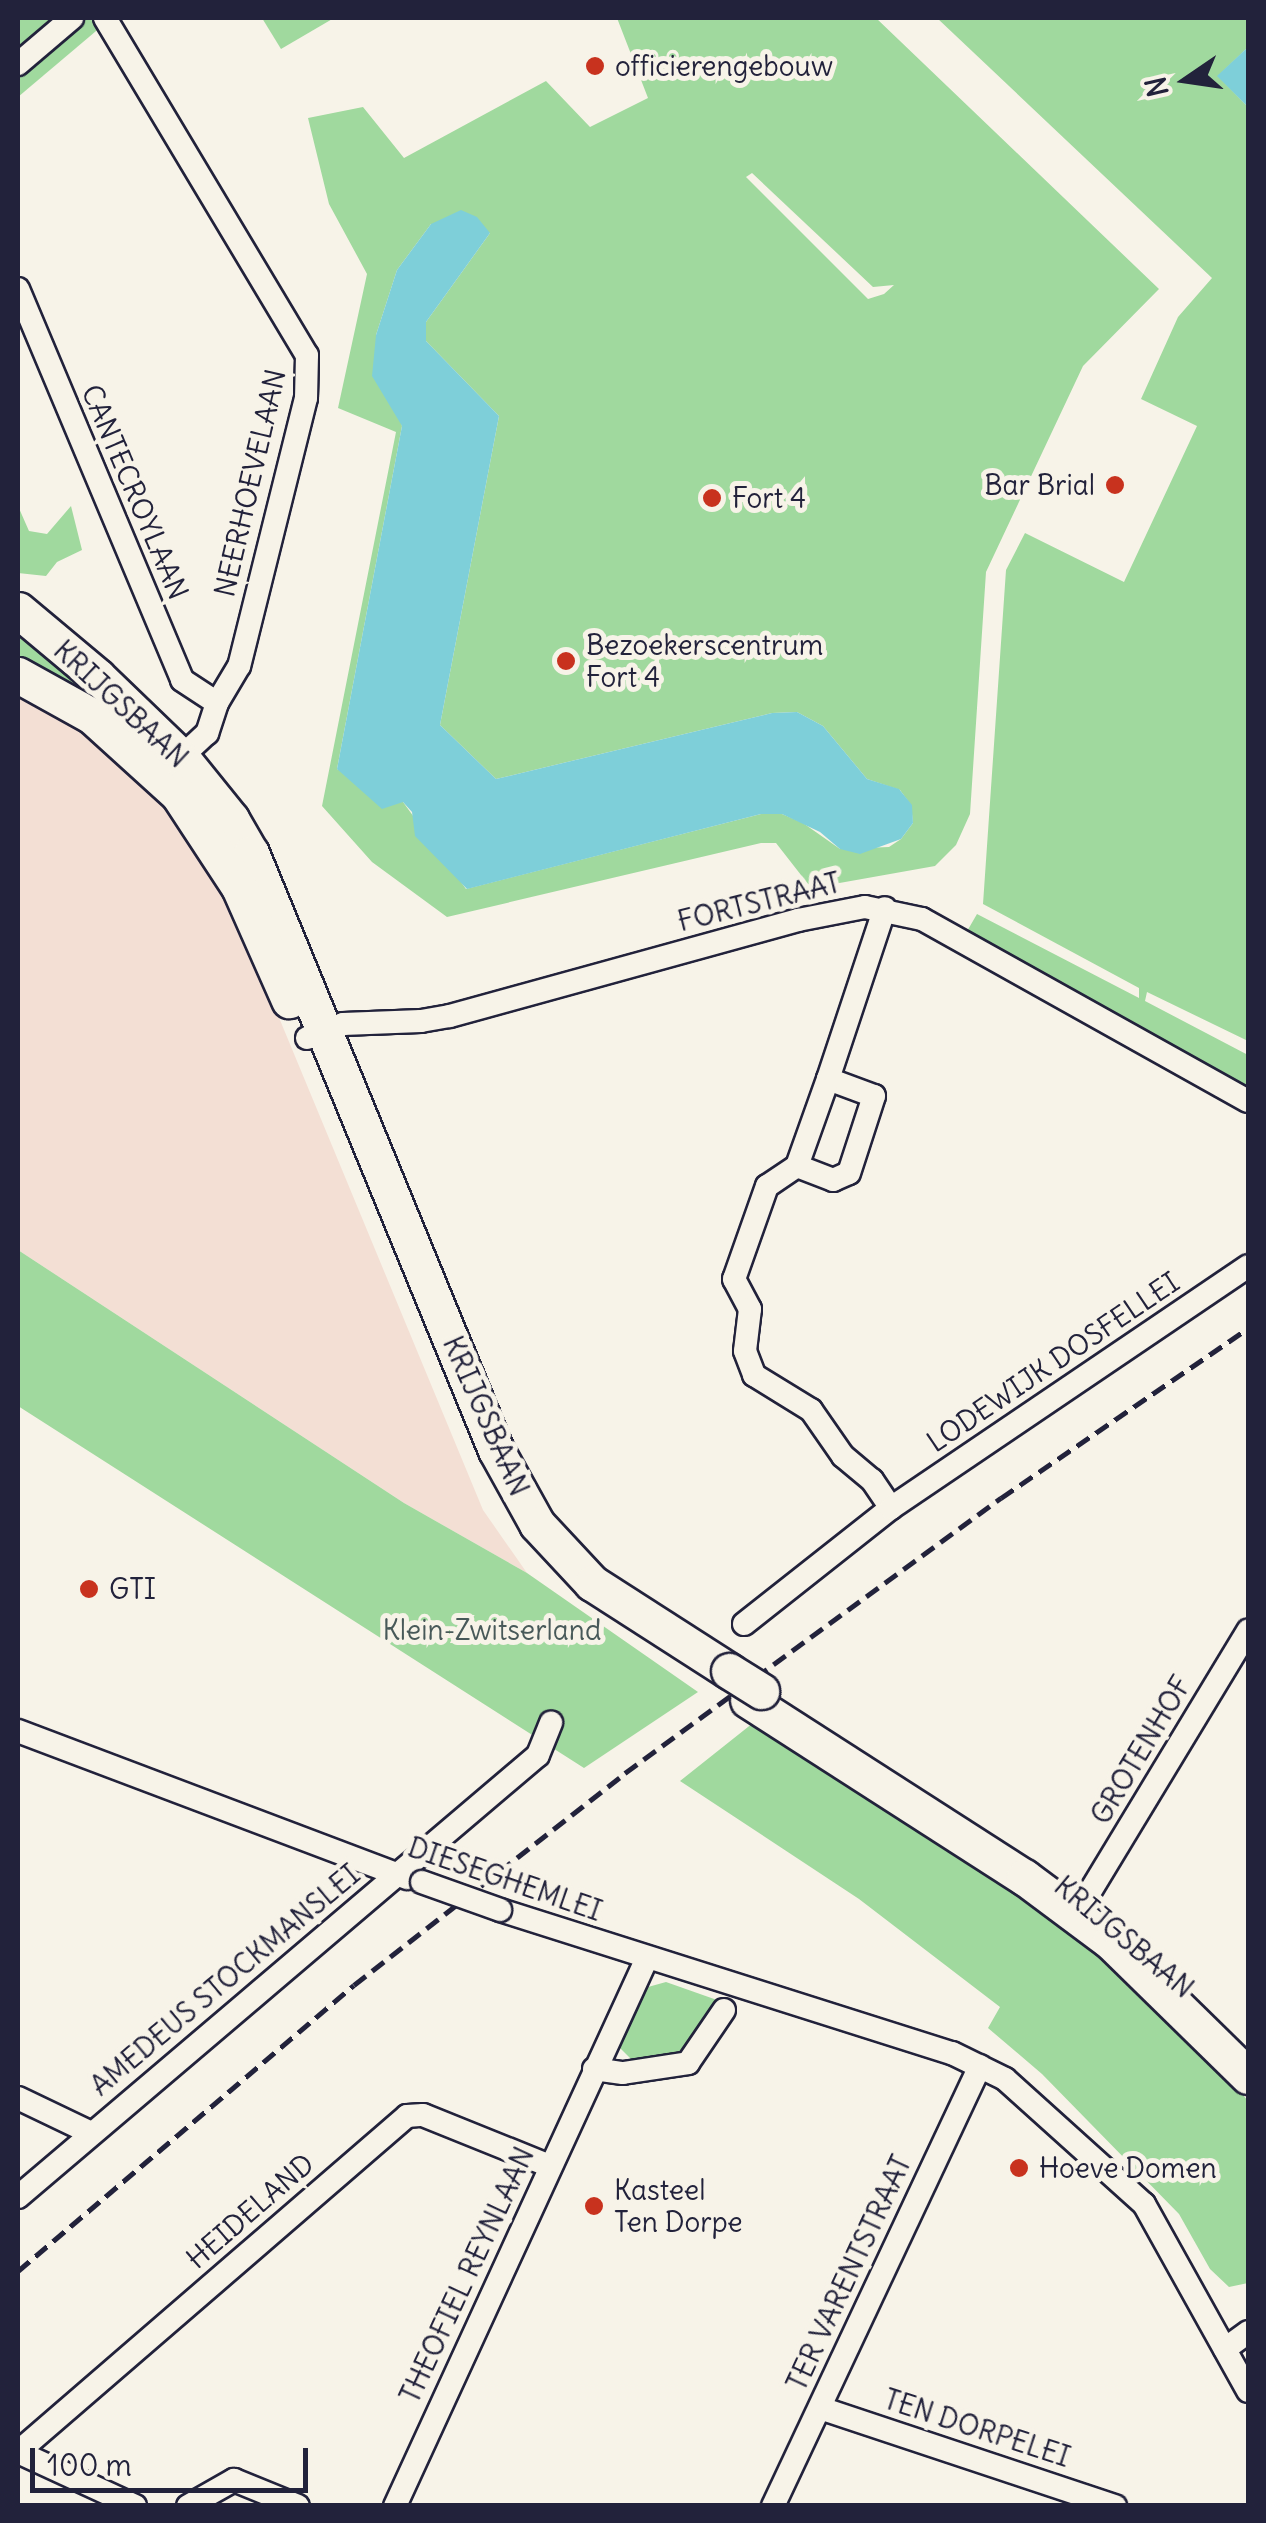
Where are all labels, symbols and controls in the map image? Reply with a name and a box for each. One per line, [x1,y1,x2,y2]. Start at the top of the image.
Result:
north arrow [1136,30,1236,130]
place label: officierengebouw [615,49,833,83]
marker: officierengebouw [584,55,606,77]
text: N [1137,73,1176,100]
street label: NEERHOEVELAAN [207,366,293,600]
street label: CANTECROYLAAN [75,380,195,604]
place label: Bar Brial [984,468,1095,502]
marker: Bar Brial [1104,474,1126,496]
place label: Fort 4 [732,481,806,515]
marker: Fort 4 [701,487,723,509]
place label: Bezoekerscentrum Fort 4 [586,628,823,694]
street label: KRIJGSBAAN [47,633,195,775]
marker: Bezoekerscentrum Fort 4 [555,650,577,672]
street label: FORTSTRAAT [674,866,844,938]
street label: LODEWIJK DOSFELLEI [921,1265,1185,1459]
street label: KRIJGSBAAN [436,1331,536,1501]
place label: GTI [109,1572,156,1606]
marker: GTI [78,1578,100,1600]
park label: Klein-Zwitserland [382,1613,602,1647]
street label: GROTENHOF [1084,1670,1198,1830]
street label: DIESEGHEMLEI [404,1830,606,1928]
street label: AMEDEUS STOCKMANSLEI [84,1857,366,2103]
street label: KRIJGSBAAN [1048,1869,1200,2005]
street label: THEOFIEL REYNLAAN [393,2142,541,2408]
street label: HEIDELAND [180,2147,320,2275]
street label: TER VARENTSTRAAT [780,2150,918,2396]
place label: Hoeve Domen [1039,2151,1217,2185]
marker: Hoeve Domen [1008,2157,1030,2179]
place label: Kasteel Ten Dorpe [614,2173,743,2239]
marker: Kasteel Ten Dorpe [583,2195,605,2217]
street label: TEN DORPELEI [880,2382,1074,2474]
scale bar [35,2428,312,2490]
text: 100 m [47,2446,132,2484]

